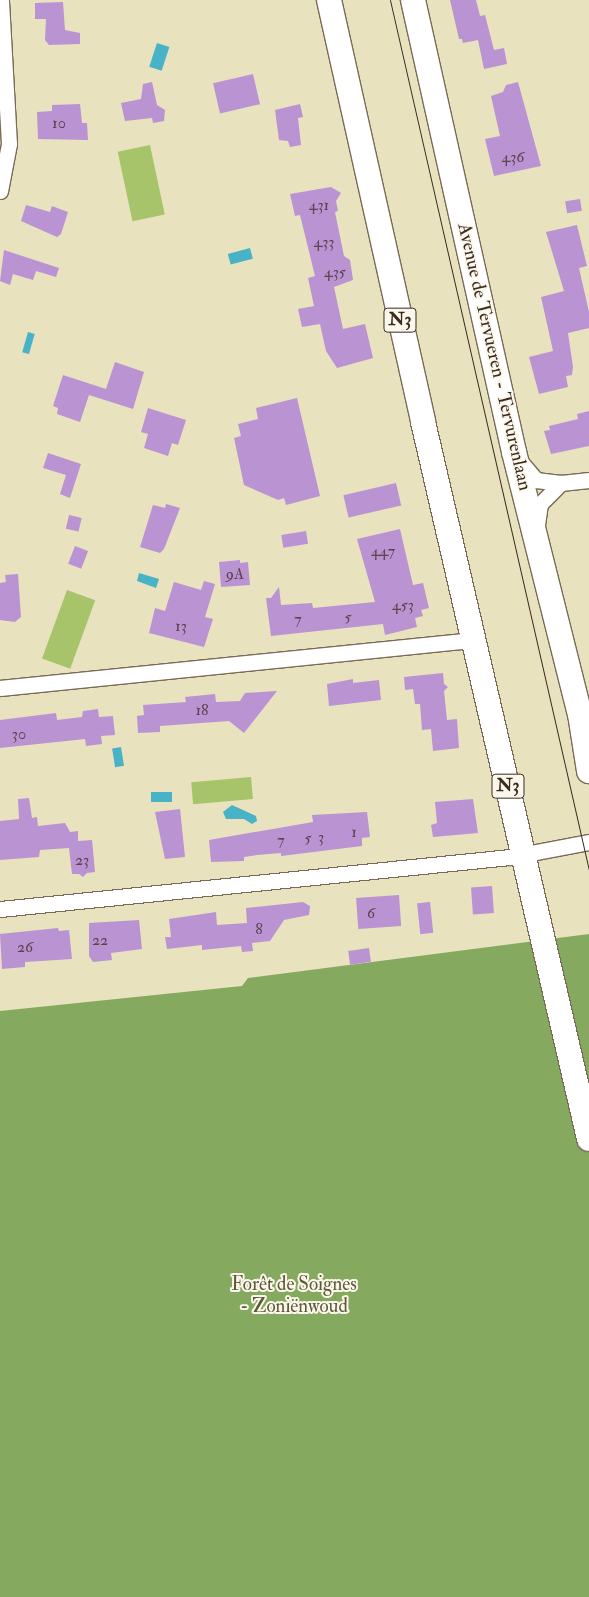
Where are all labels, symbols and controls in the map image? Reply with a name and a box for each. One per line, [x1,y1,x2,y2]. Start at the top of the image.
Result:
house number: 10 [52,113,66,133]
house number: 436 [502,147,524,167]
house number: 431 [309,195,329,215]
street label: Avenue de Tervueren - Tervurenlaan [452,221,536,493]
house number: 433 [314,232,334,252]
house number: 435 [324,262,346,282]
road number: N3 [382,304,418,336]
house number: 447 [371,541,395,561]
house number: 9A [226,564,244,584]
house number: 453 [392,595,414,615]
house number: 5 [344,607,352,627]
house number: 7 [294,609,302,629]
house number: 13 [175,616,187,636]
house number: 18 [195,700,209,720]
house number: 30 [12,724,26,744]
road number: N3 [490,770,526,801]
house number: 1 [351,822,357,842]
house number: 3 [318,827,324,847]
house number: 5 [304,828,312,848]
house number: 7 [277,830,285,850]
house number: 23 [75,850,89,870]
house number: 6 [367,903,375,923]
house number: 8 [255,919,263,939]
house number: 22 [92,930,108,950]
house number: 26 [17,937,33,957]
park label: Forêt de Soignes - Zoniënwoud [231,1274,357,1318]

